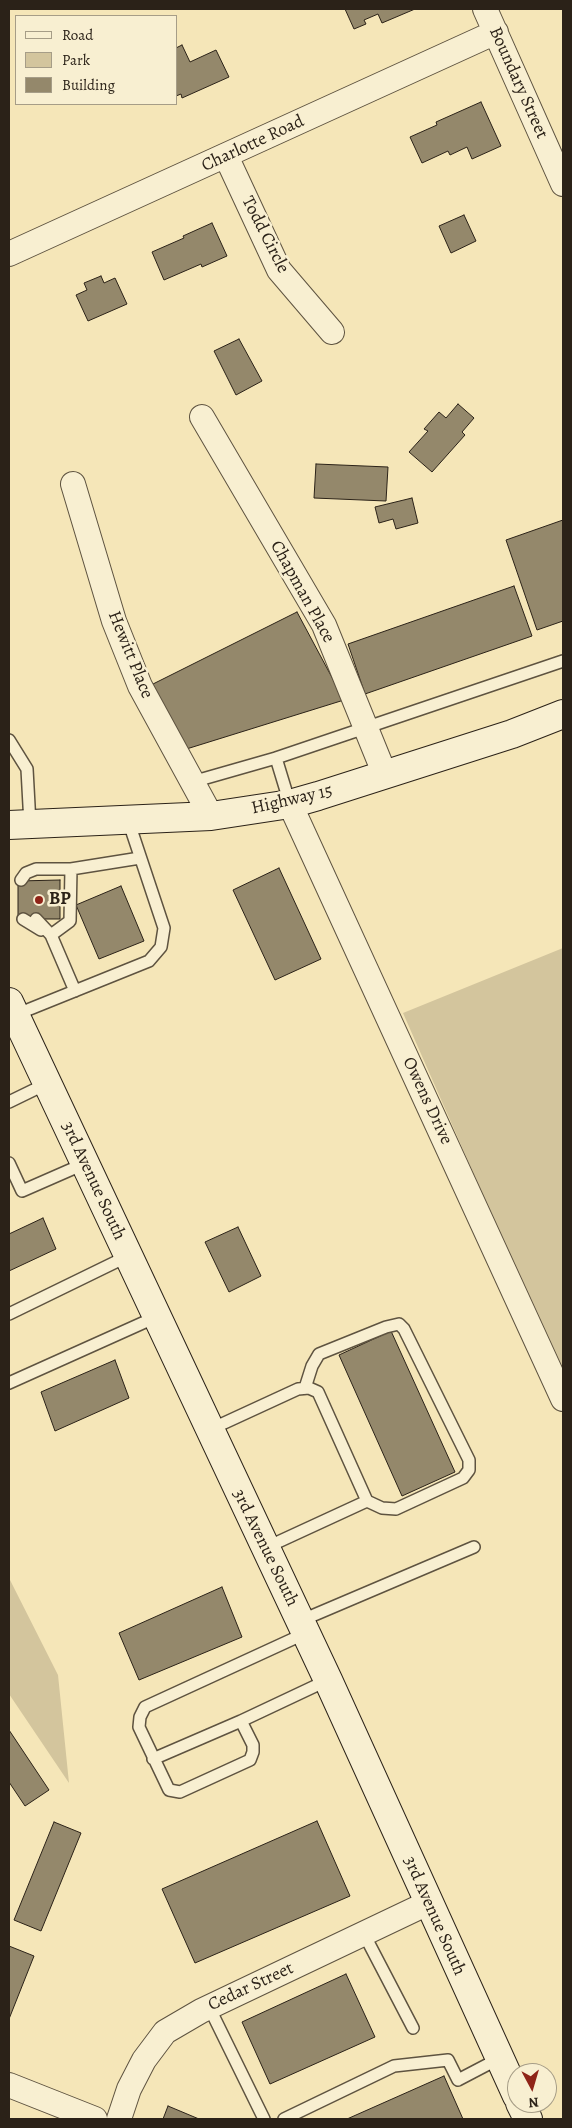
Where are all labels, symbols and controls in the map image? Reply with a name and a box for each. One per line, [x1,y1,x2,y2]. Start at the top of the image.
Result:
legend [15,15,178,105]
street label: Boundary Street [484,24,552,142]
text: Road [62,25,93,45]
text: Park [62,50,90,70]
text: Building [62,75,115,95]
street label: Charlotte Road [198,111,308,177]
street label: Todd Circle [236,193,294,277]
street label: Chapman Place [265,537,339,647]
street label: Hewitt Place [103,608,157,702]
street label: Highway 15 [249,780,335,820]
place label: BP [49,889,71,911]
marker: BP [33,894,45,906]
street label: Owens Drive [397,1054,457,1148]
street label: 3rd Avenue South [56,1118,130,1244]
street label: 3rd Avenue South [227,1486,303,1610]
street label: 3rd Avenue South [398,1853,470,1979]
street label: Cedar Street [205,1958,297,2016]
north arrow [507,2063,557,2113]
text: N [527,2092,540,2112]

